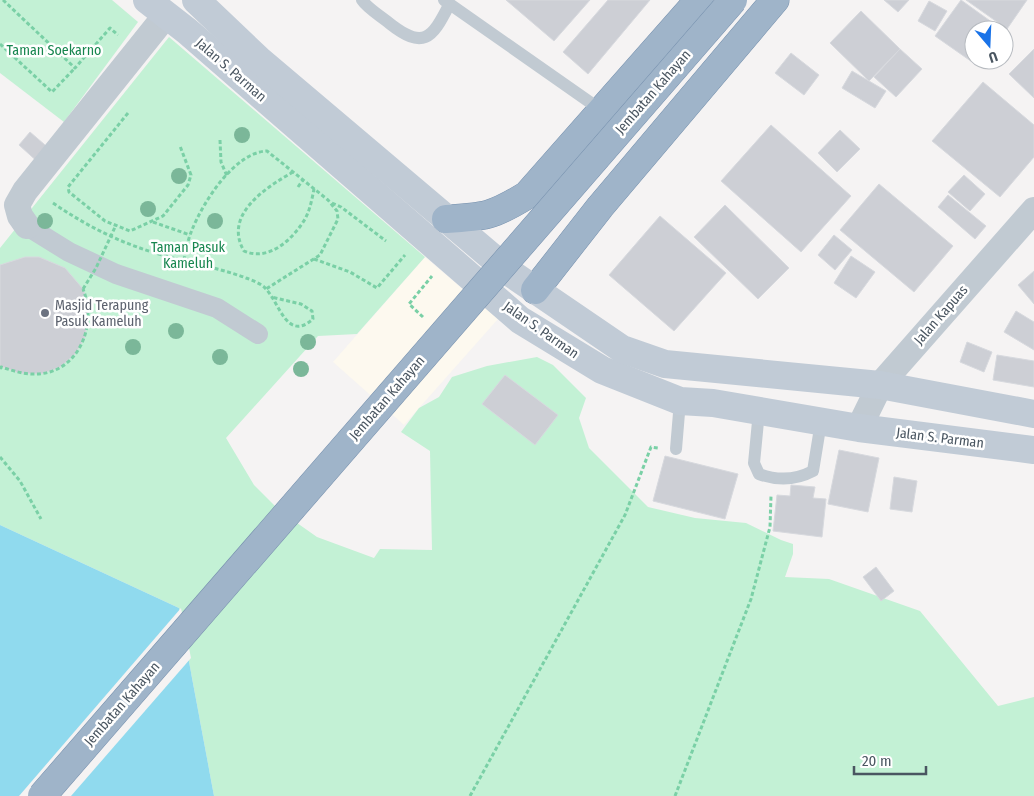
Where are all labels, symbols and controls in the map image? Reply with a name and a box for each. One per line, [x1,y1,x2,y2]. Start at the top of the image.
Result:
north arrow [964,20,1014,70]
street label: Jalan S. Parman [192,35,270,105]
park label: Taman Soekarno [7,42,101,59]
street label: Jembatan Kahayan [612,46,694,138]
text: U [986,47,1000,66]
park label: Taman Pasuk Kameluh [151,239,226,272]
street label: Jalan Kapuas [911,282,971,348]
place label: Masjid Terapung Pasuk Kameluh [55,297,149,330]
street label: Jalan S. Parman [500,298,582,362]
marker: Masjid Terapung Pasuk Kameluh [39,307,51,319]
street label: Jembatan Kahayan [346,352,428,444]
street label: Jalan S. Parman [895,424,985,452]
street label: Jembatan Kahayan [81,658,163,750]
scale bar [854,744,926,776]
text: 20 m [862,752,892,770]

